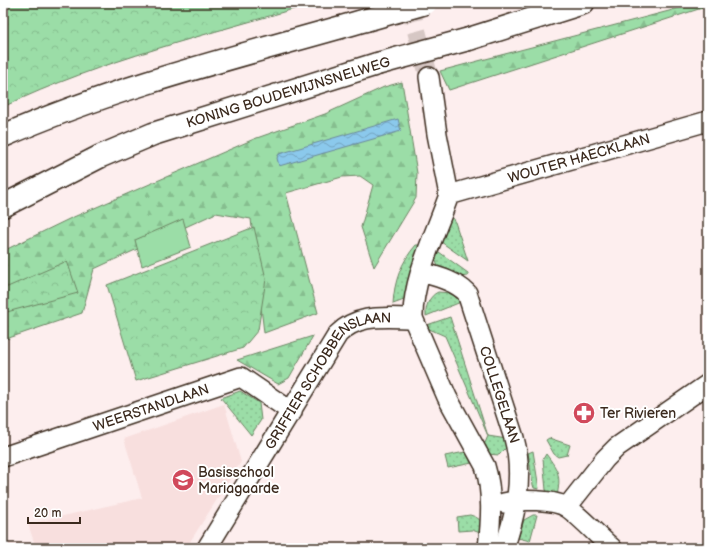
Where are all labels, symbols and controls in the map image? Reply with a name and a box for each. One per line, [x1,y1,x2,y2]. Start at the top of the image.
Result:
street label: KONING BOUDEWIJNSNELWEG [184,53,393,132]
street label: WOUTER HAECKLAAN [506,130,652,187]
street label: GRIFFIER SCHOBBENSLAAN [261,309,391,453]
street label: COLLEGELAAN [476,344,523,446]
street label: WEERSTANDLAAN [91,380,211,435]
pharmacy icon: Ter Rivieren [571,400,597,426]
place label: Ter Rivieren [600,405,676,422]
place label: Basisschool Mariagaarde [198,464,279,497]
school or university icon: Basisschool Mariagaarde [170,467,196,493]
scale bar [28,499,80,525]
text: 20 m [34,506,61,521]

